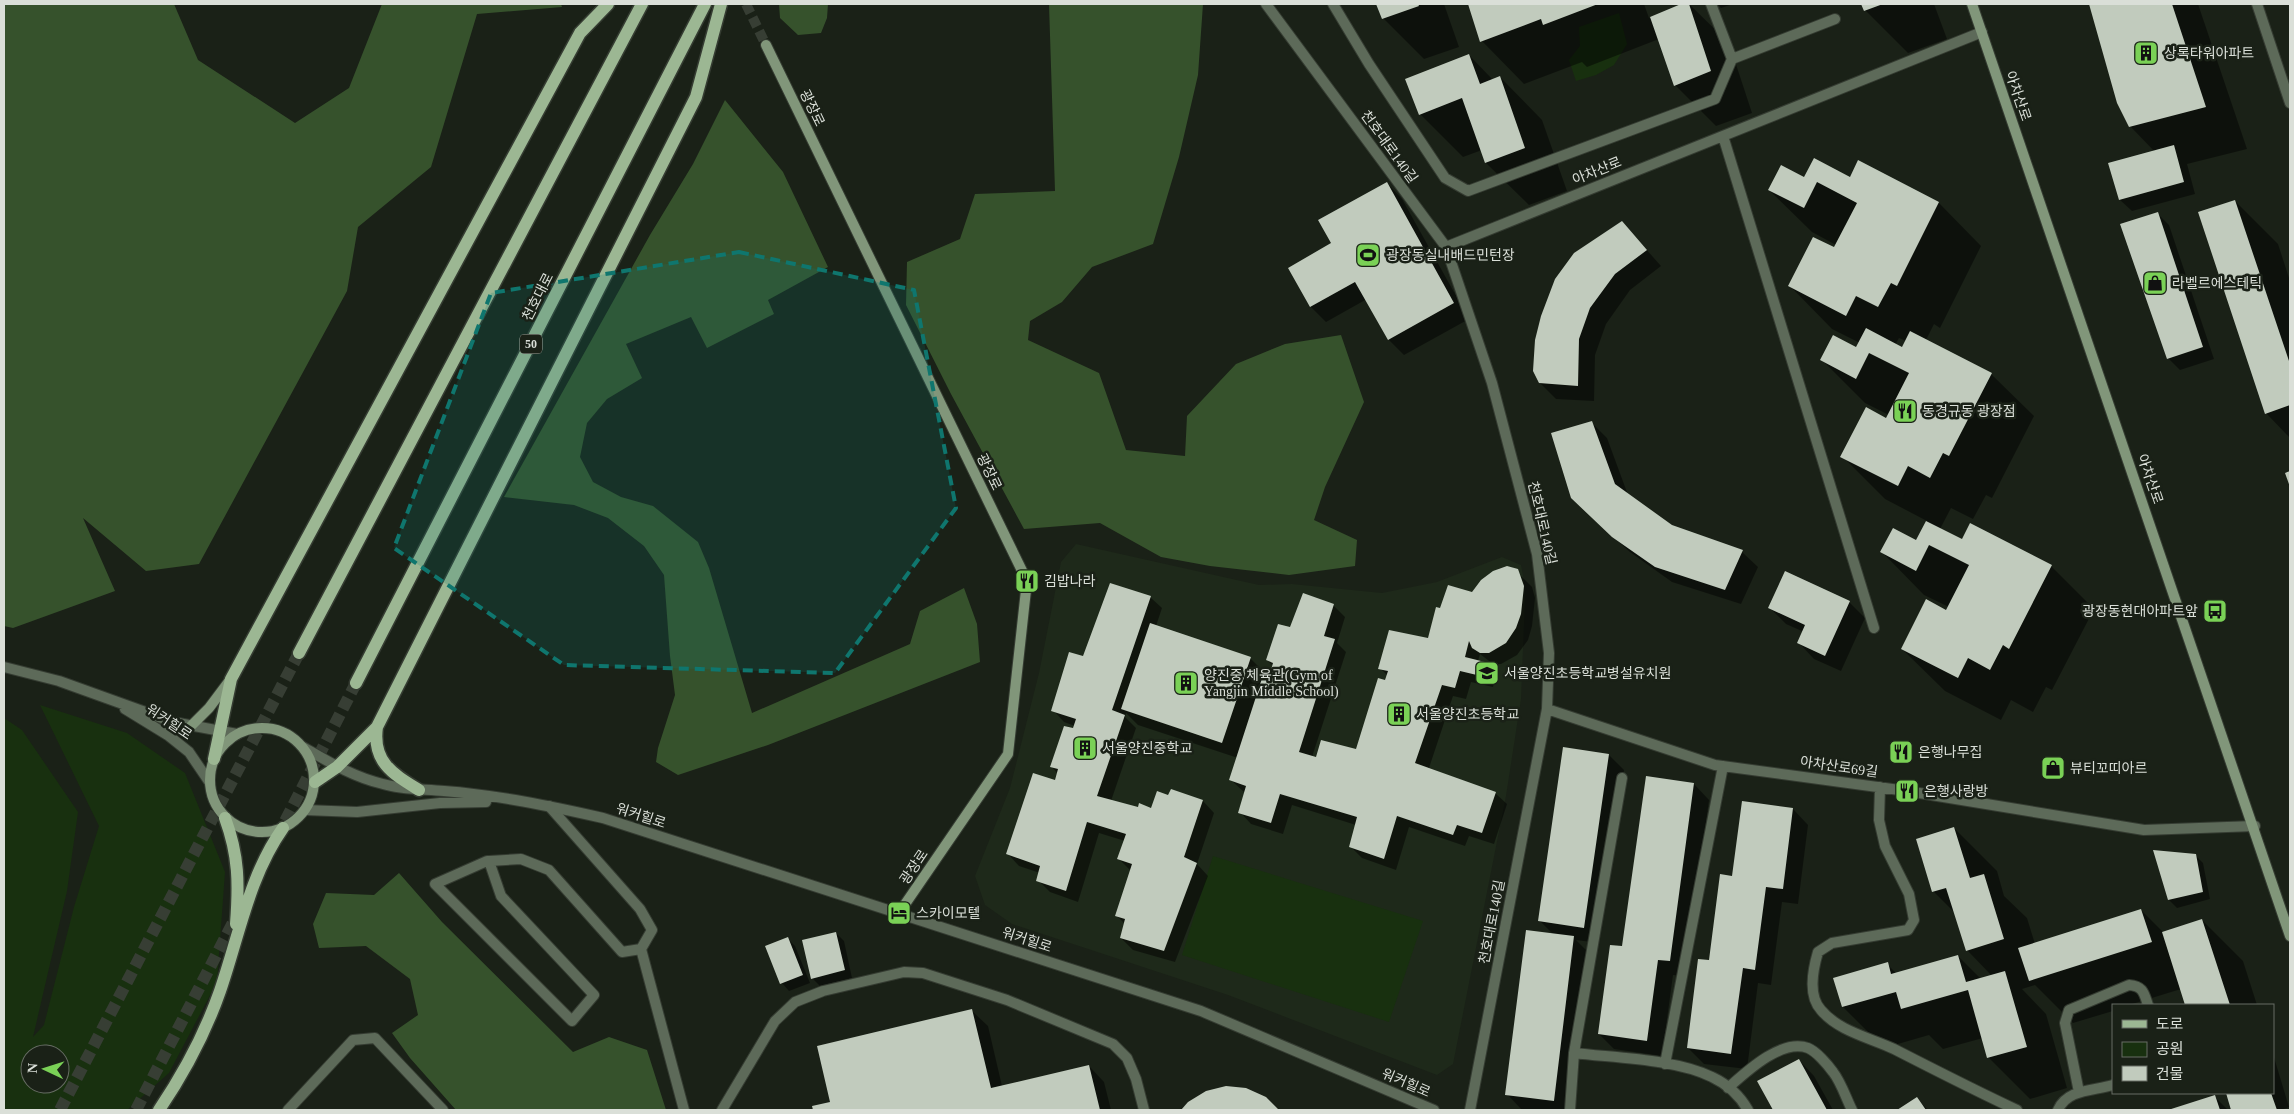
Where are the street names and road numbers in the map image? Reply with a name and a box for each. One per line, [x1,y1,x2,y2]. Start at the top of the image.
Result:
street label: 아차산로 [2003,69,2034,123]
street label: 광장로 [797,87,827,129]
street label: 천호대로140길 [1358,107,1421,186]
street label: 아차산로 [1570,154,1624,188]
street label: 천호대로 [519,270,556,323]
road number: 50 [520,334,542,354]
street label: 광장로 [974,451,1004,493]
street label: 아차산로 [2135,452,2166,506]
street label: 천호대로140길 [1525,479,1560,566]
street label: 워커힐로 [143,701,195,743]
street label: 아차산로69길 [1799,754,1879,780]
street label: 워커힐로 [614,801,668,831]
street label: 광장로 [897,847,931,887]
street label: 천호대로140길 [1476,878,1508,965]
street label: 워커힐로 [1000,925,1054,955]
street label: 워커힐로 [1379,1066,1433,1100]

